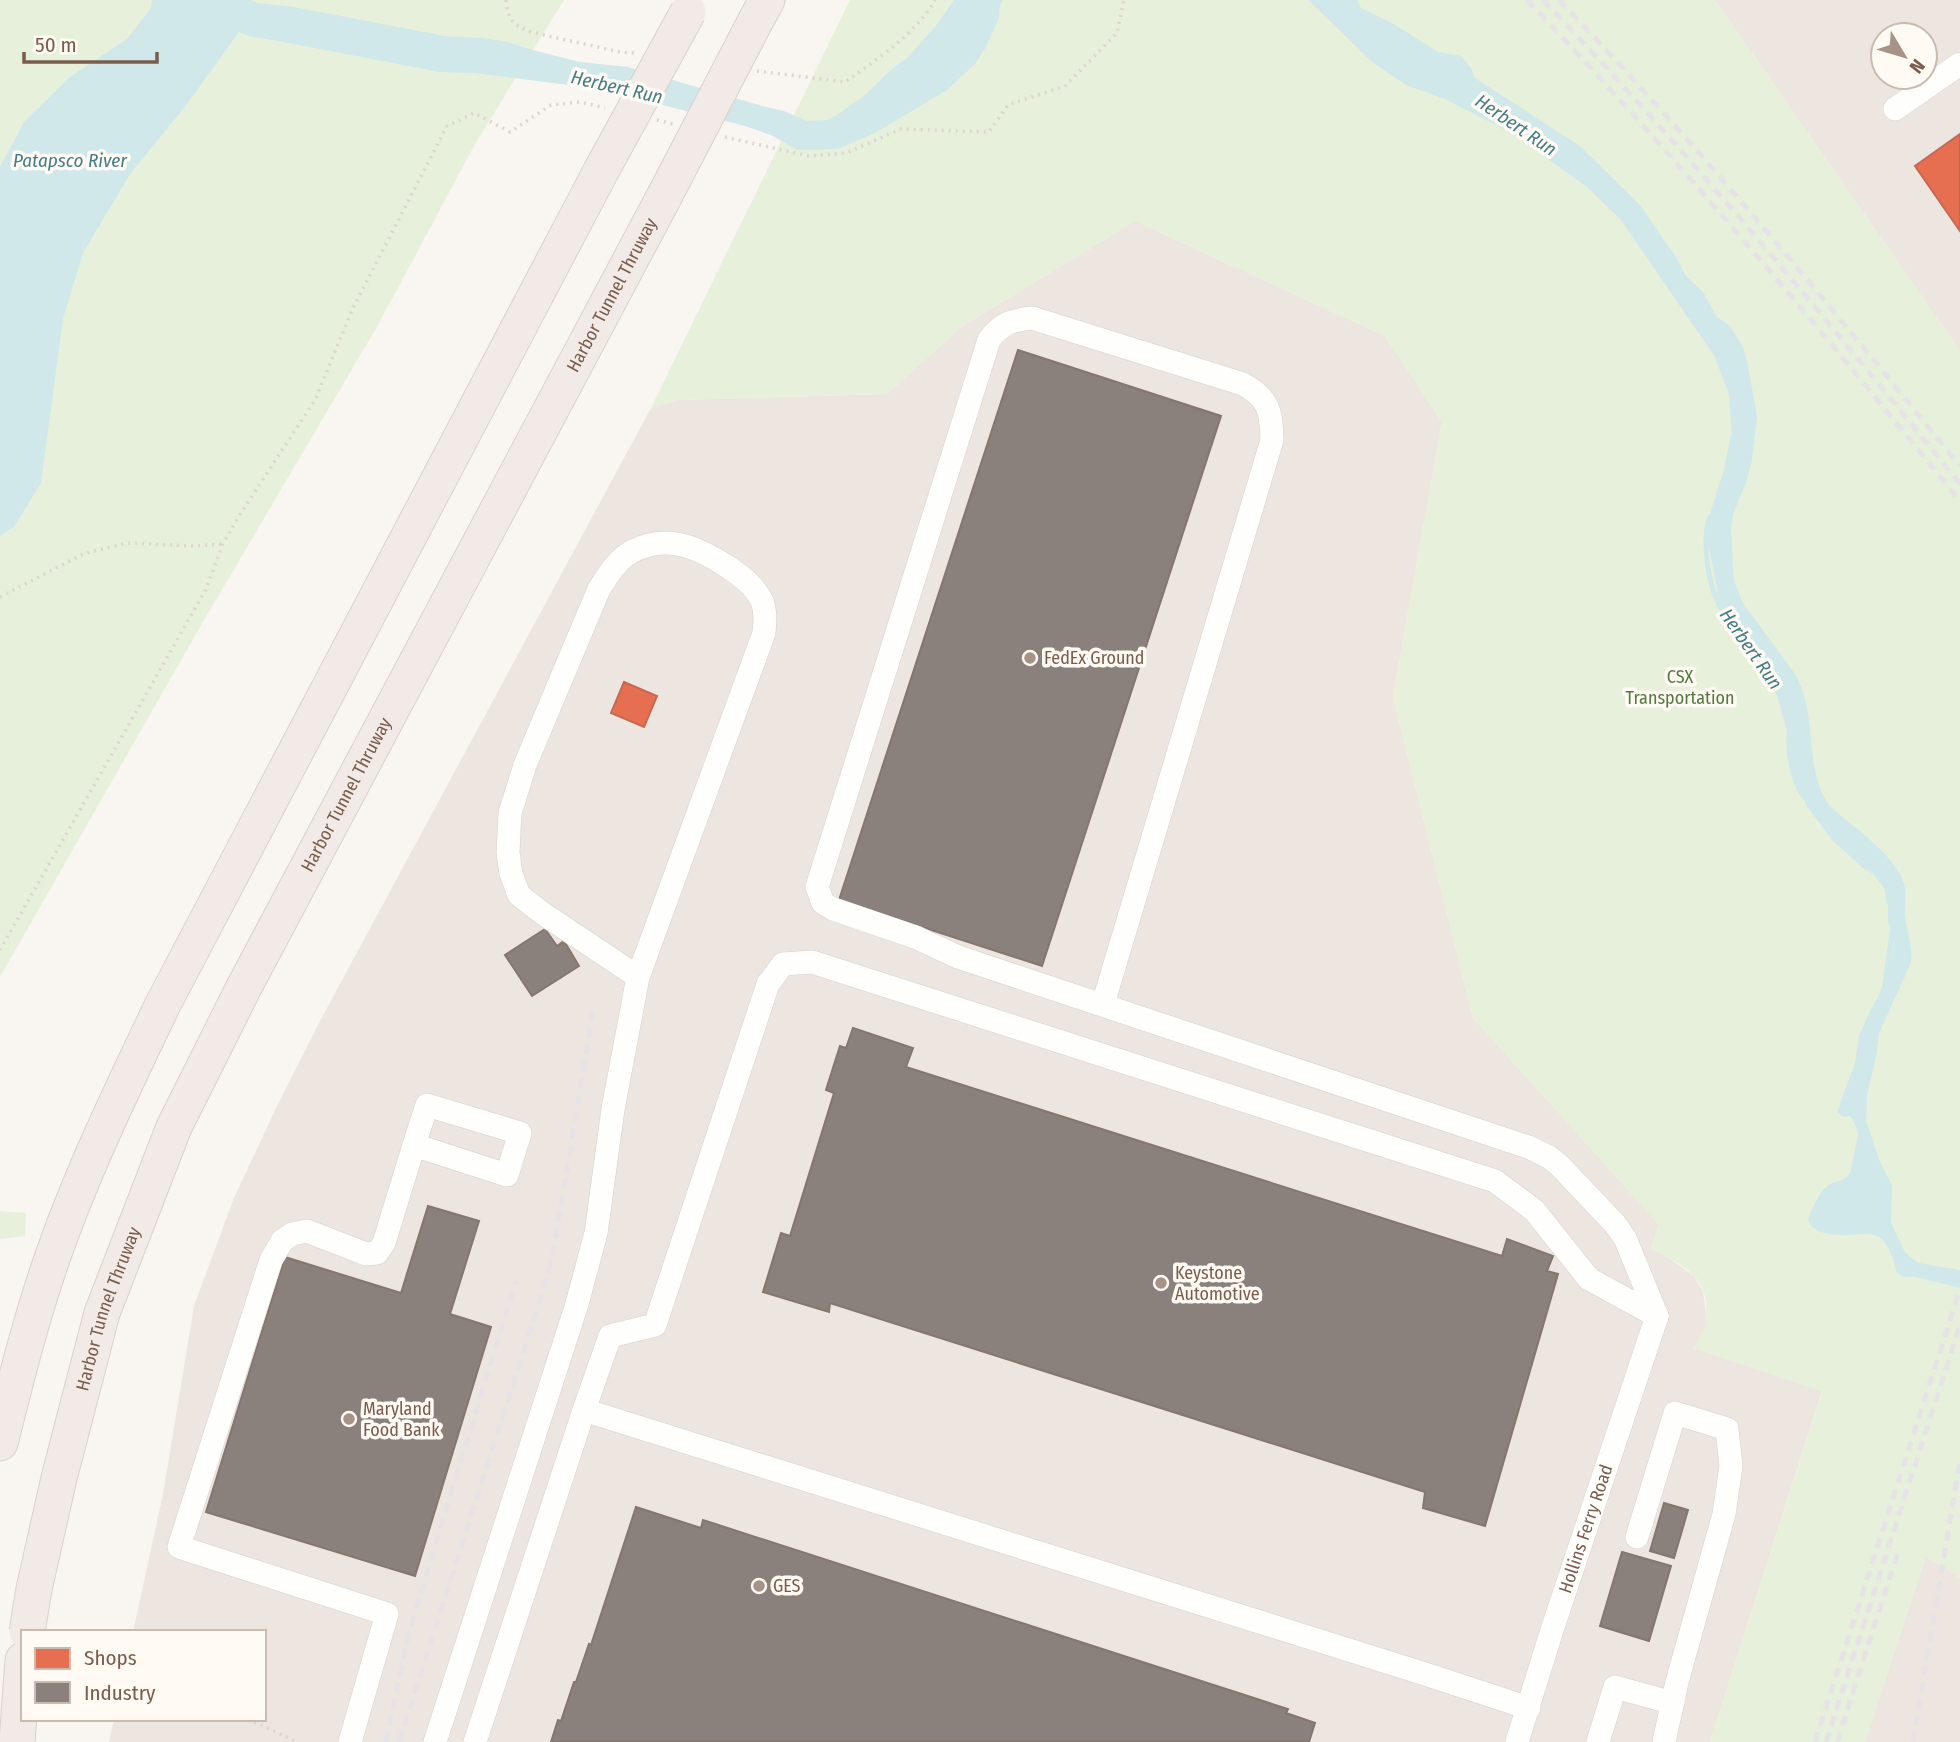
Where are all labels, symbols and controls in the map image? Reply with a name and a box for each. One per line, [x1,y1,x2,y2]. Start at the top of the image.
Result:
scale bar [24,21,158,65]
north arrow [1869,21,1939,91]
text: 50 m [35,32,77,58]
text: N [1904,55,1930,78]
water label: Herbert Run [569,65,665,109]
water label: Herbert Run [1471,89,1561,161]
water label: Patapsco River [13,149,128,172]
street label: Harbor Tunnel Thruway [562,214,662,376]
water label: Herbert Run [1715,604,1787,694]
place label: FedEx Ground [1044,647,1144,669]
marker: FedEx Ground [1022,650,1038,666]
park label: CSX Transportation [1626,666,1734,709]
street label: Harbor Tunnel Thruway [296,714,396,876]
street label: Harbor Tunnel Thruway [71,1224,145,1393]
place label: Keystone Automotive [1175,1262,1260,1305]
marker: Keystone Automotive [1153,1275,1169,1291]
place label: Maryland Food Bank [363,1398,440,1441]
marker: Maryland Food Bank [341,1411,357,1427]
street label: Hollins Ferry Road [1554,1462,1618,1596]
place label: GES [773,1575,801,1597]
marker: GES [751,1578,767,1594]
legend [21,1630,266,1721]
text: Shops [84,1645,137,1671]
text: Industry [84,1680,156,1706]

